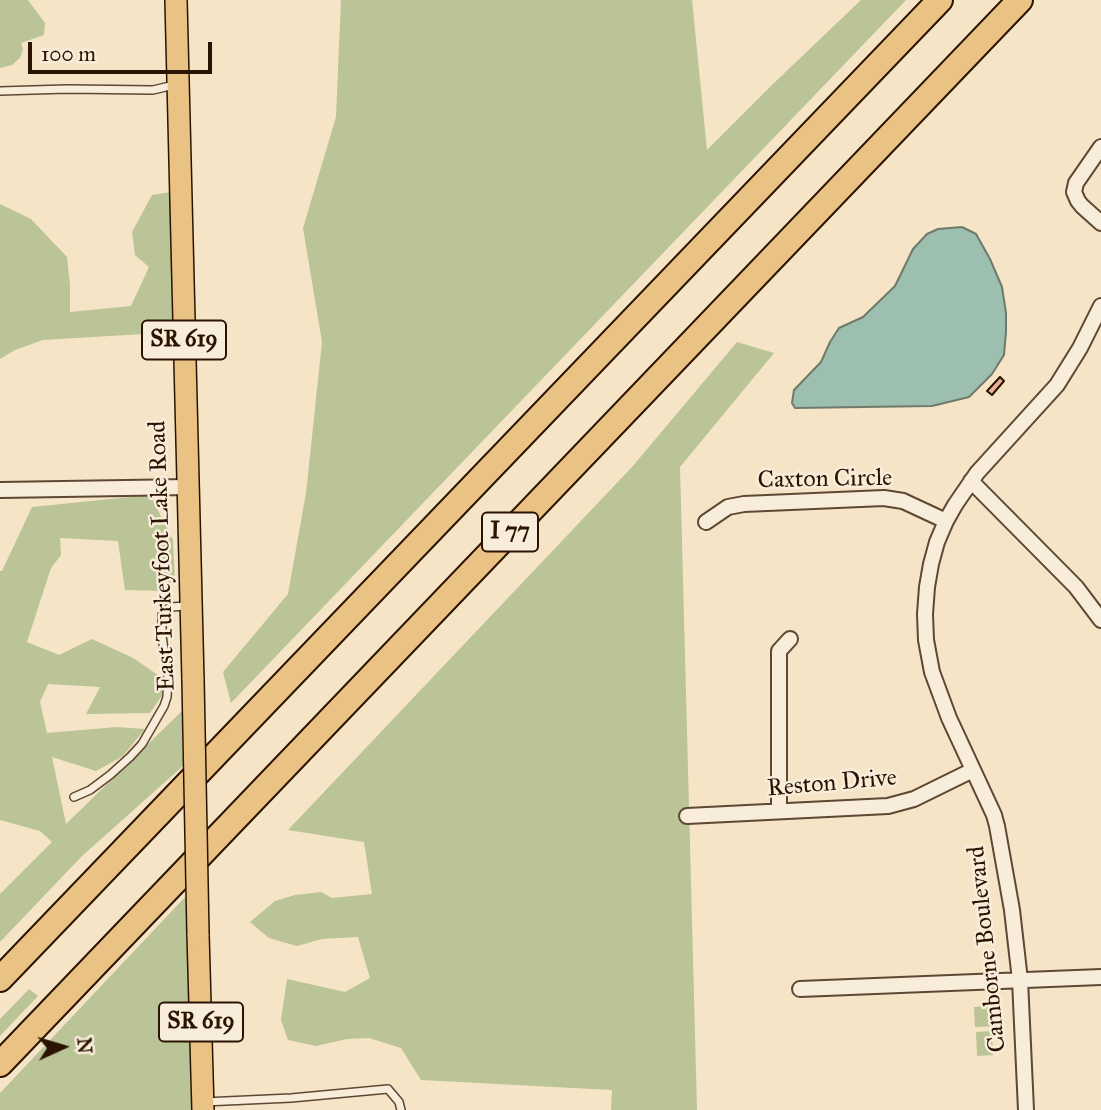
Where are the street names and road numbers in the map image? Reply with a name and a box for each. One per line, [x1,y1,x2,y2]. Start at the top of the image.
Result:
road number: SR 619 [142,320,226,360]
street label: East Turkeyfoot Lake Road [144,420,182,692]
street label: Caxton Circle [758,464,892,496]
road number: I 77 [482,512,538,552]
street label: Reston Drive [766,764,898,804]
street label: Camborne Boulevard [963,844,1013,1054]
road number: SR 619 [159,1002,243,1042]

